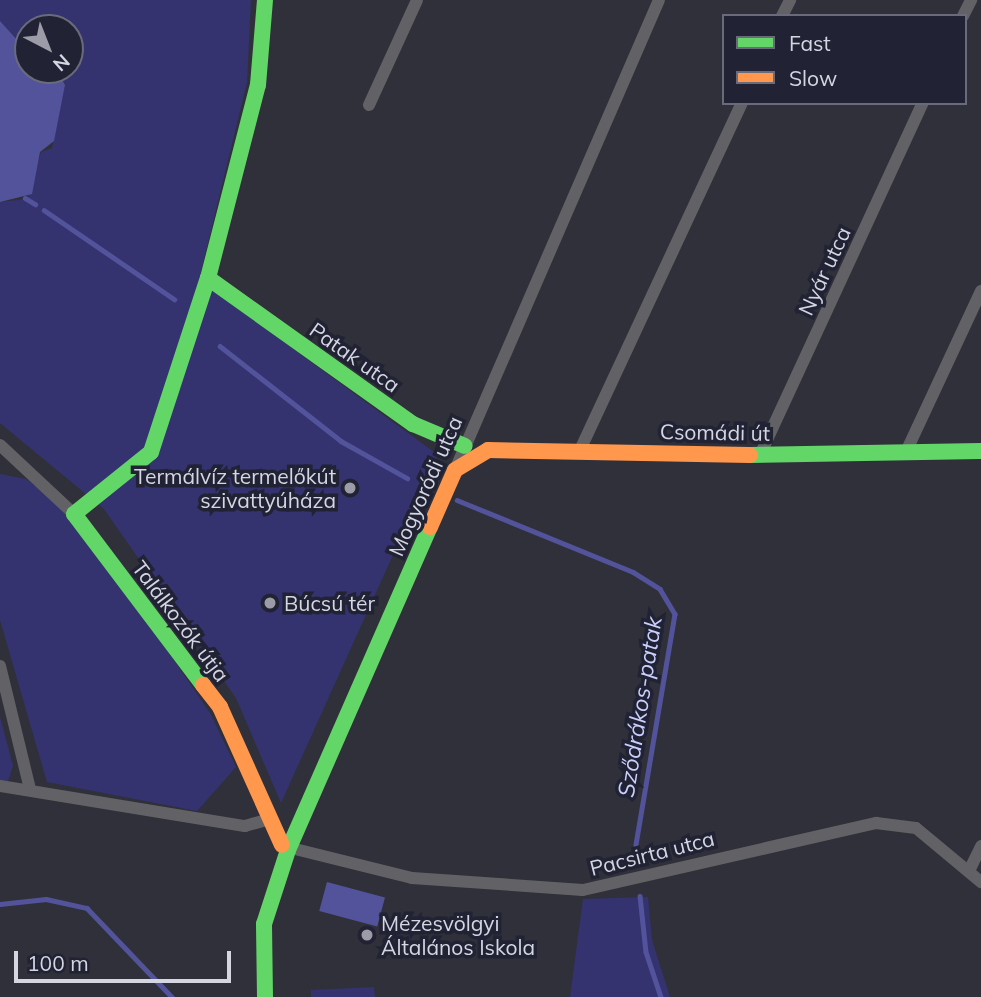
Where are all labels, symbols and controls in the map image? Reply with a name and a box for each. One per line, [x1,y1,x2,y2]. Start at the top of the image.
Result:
north arrow [14,14,84,84]
legend [722,14,967,105]
text: Fast [789,30,831,56]
text: N [48,49,75,77]
text: Slow [789,65,837,91]
street label: Nyár utca [793,223,855,319]
street label: Patak utca [305,317,405,397]
street label: Mogyoródi utca [383,412,467,560]
street label: Csomádi út [660,418,770,446]
place label: Termálvíz termelőkút szivattyúháza [134,463,336,513]
marker: Termálvíz termelőkút szivattyúháza [342,480,358,496]
street label: Találkozók útja [127,556,235,686]
place label: Búcsú tér [284,590,375,616]
marker: Búcsú tér [262,595,278,611]
water label: Sződrákos-patak [612,615,668,799]
street label: Pacsirta utca [587,825,717,881]
place label: Mézesvölgyi Általános Iskola [381,910,535,960]
marker: Mézesvölgyi Általános Iskola [359,927,375,943]
scale bar [18,937,234,981]
text: 100 m [27,950,89,976]

